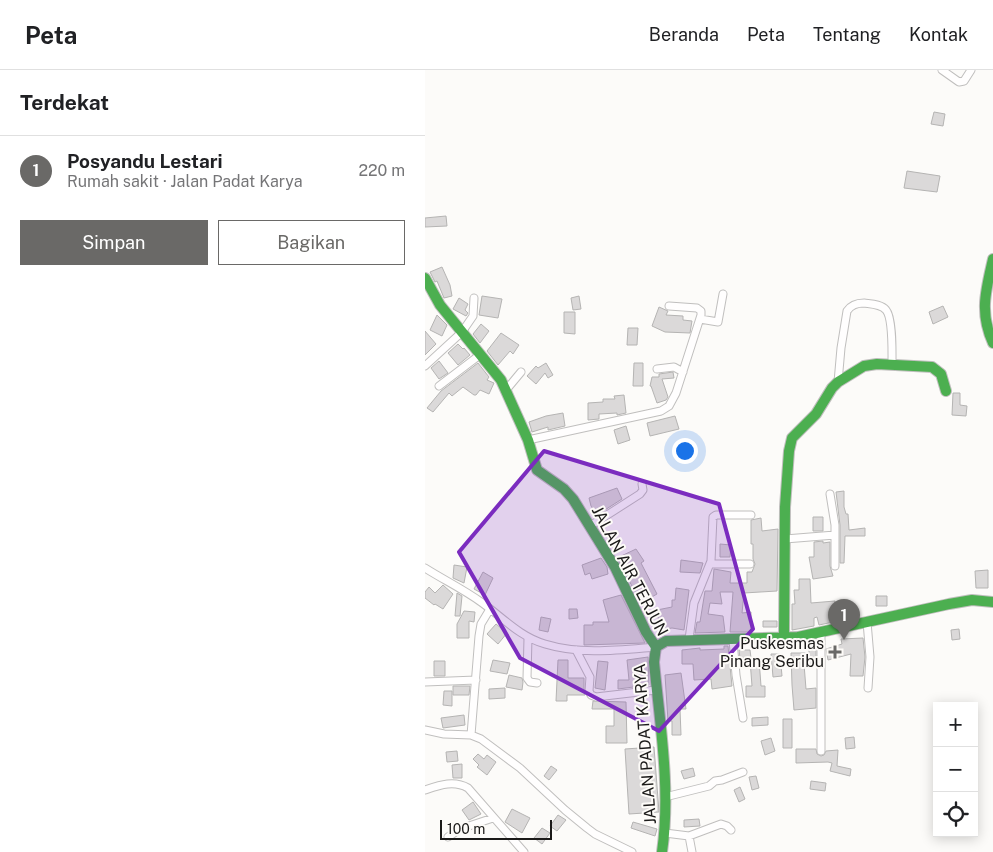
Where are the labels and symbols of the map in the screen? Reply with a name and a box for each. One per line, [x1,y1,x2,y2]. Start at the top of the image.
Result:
your location [672,438,698,464]
street label: JALAN AIR TERJUN [588,503,672,639]
pin: 1 [828,599,860,640]
place label: Puskesmas Pinang Seribu [720,634,824,671]
marker: Puskesmas Pinang Seribu [828,645,842,659]
street label: JALAN PADAT KARYA [630,663,660,825]
scale bar [440,817,553,840]

